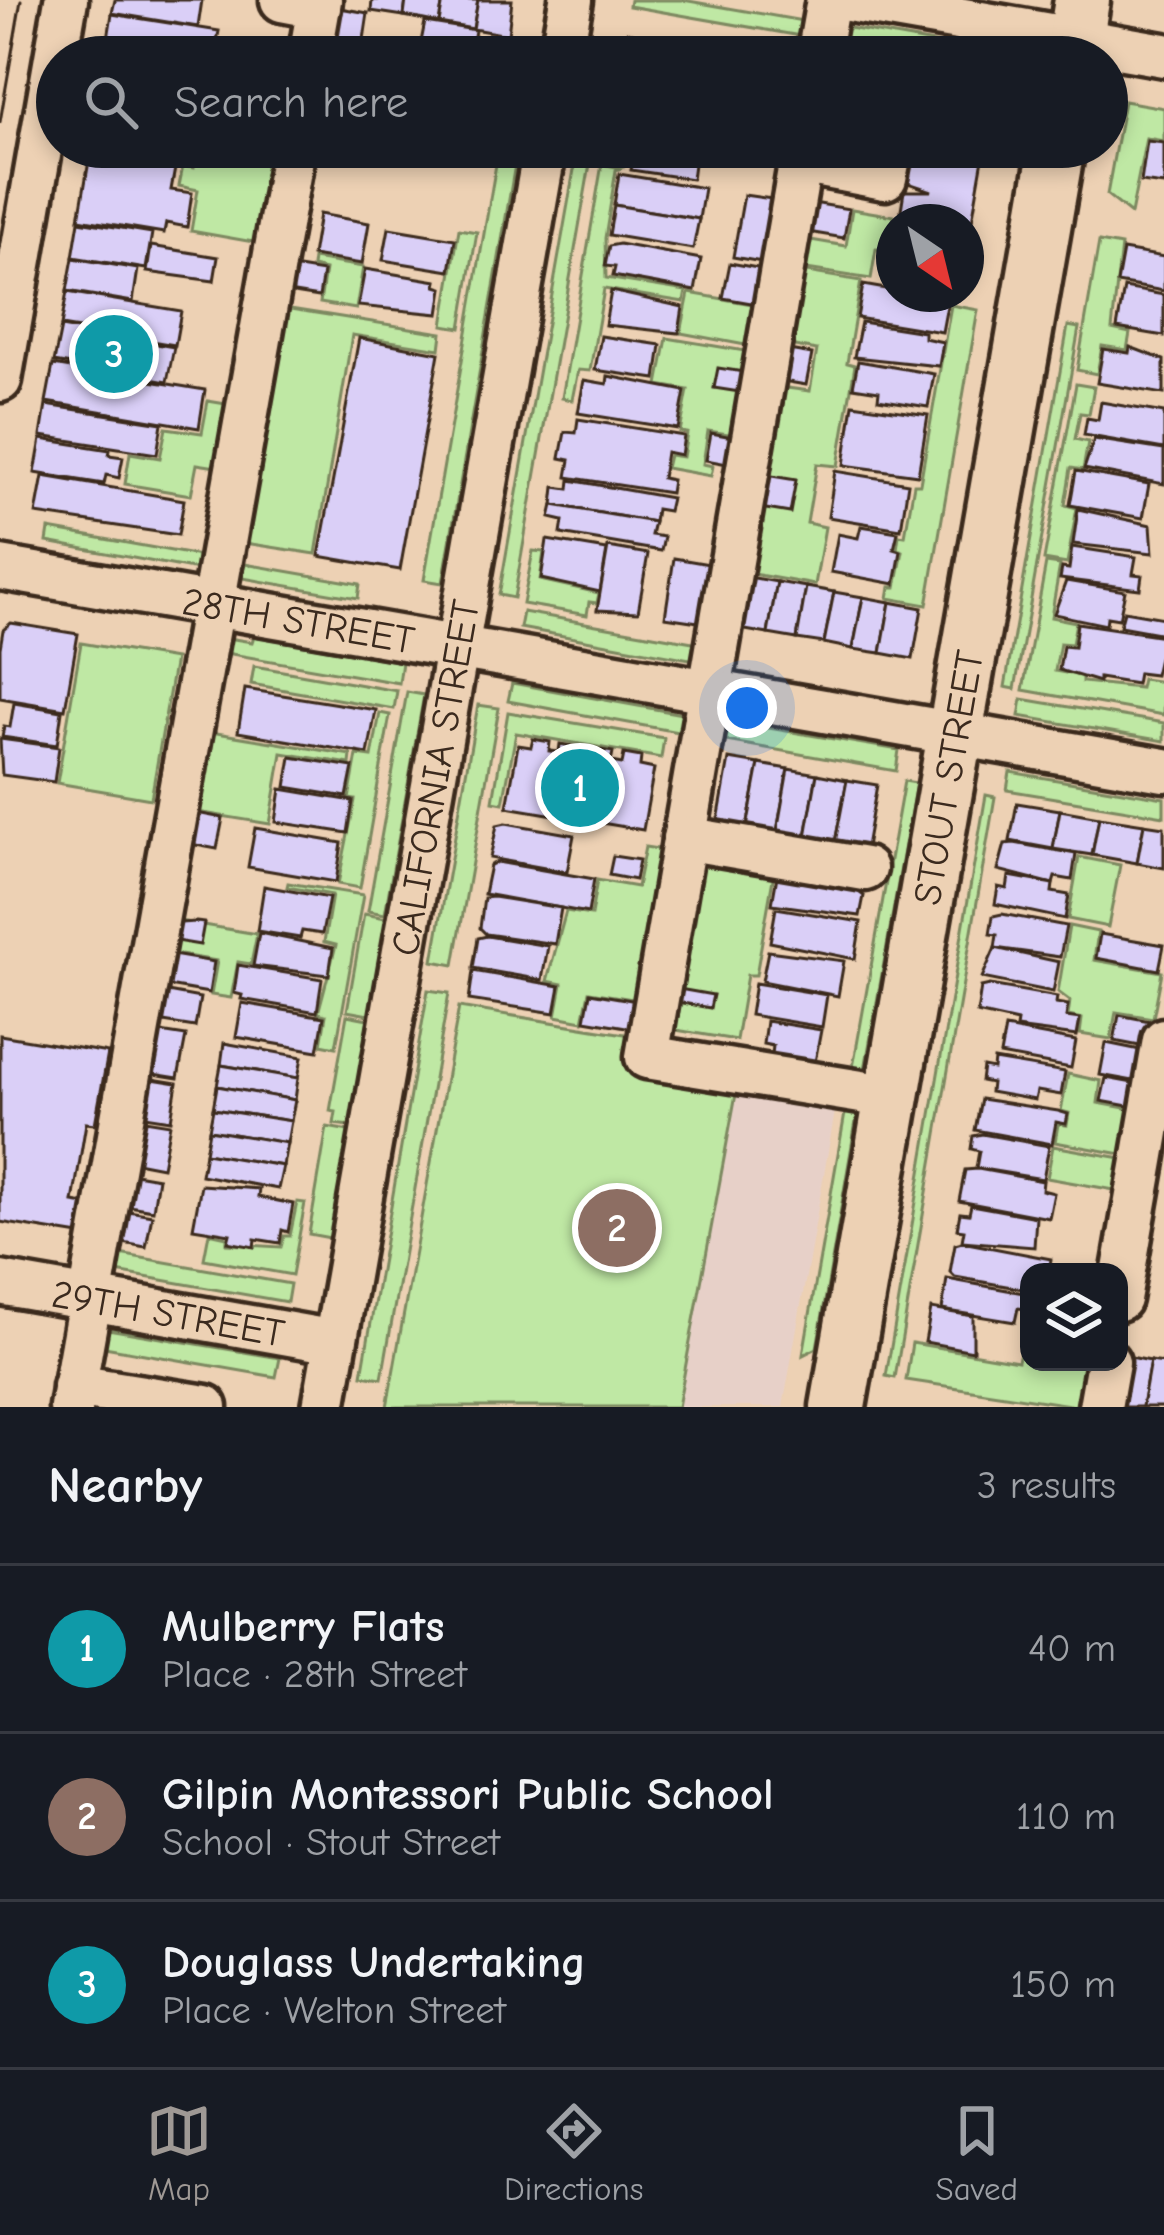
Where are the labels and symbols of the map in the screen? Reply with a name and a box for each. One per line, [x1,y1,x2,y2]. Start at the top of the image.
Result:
north arrow [876,204,984,312]
pin: 3 [75,309,153,399]
street label: 28TH STREET [179,579,418,664]
street label: CALIFORNIA STREET [383,596,489,959]
street label: STOUT STREET [905,647,993,908]
your location [717,678,777,738]
pin: 1 [541,743,619,833]
pin: 2 [578,1183,656,1273]
street label: 29TH STREET [48,1272,288,1357]

